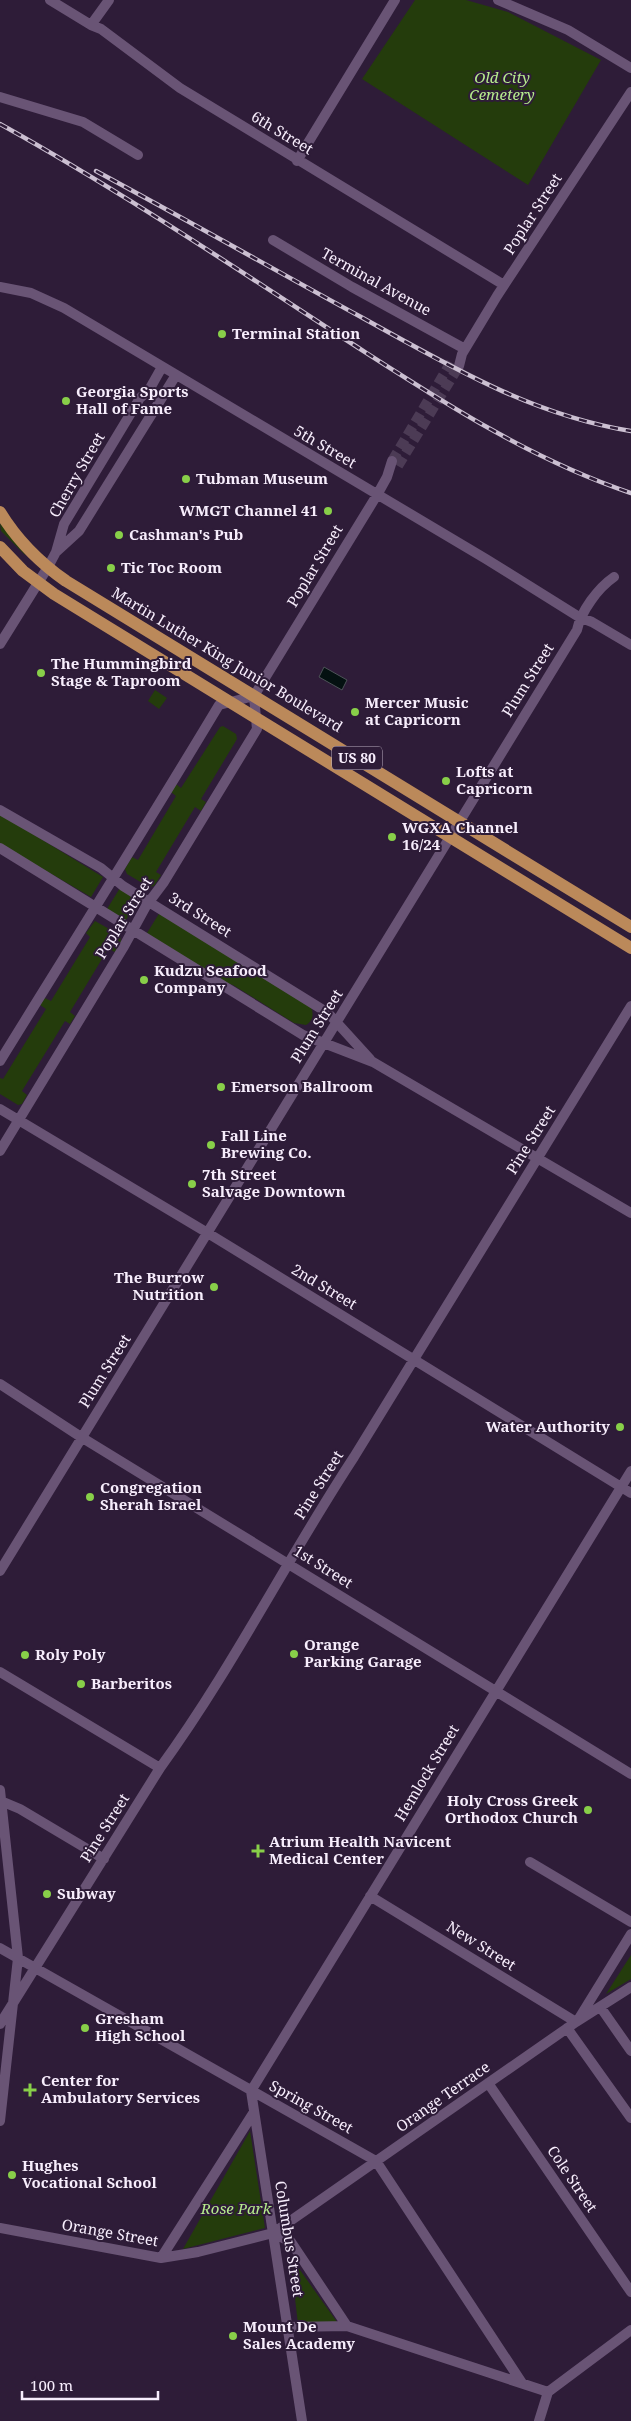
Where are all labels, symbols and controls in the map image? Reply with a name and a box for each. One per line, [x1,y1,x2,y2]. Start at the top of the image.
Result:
park label: Old City Cemetery [469,67,535,104]
street label: 6th Street [248,106,317,158]
street label: Poplar Street [498,169,566,258]
street label: Terminal Avenue [318,243,435,320]
place label: Terminal Station [232,323,360,343]
marker: Terminal Station [216,328,228,340]
place label: Georgia Sports Hall of Fame [76,381,188,418]
marker: Georgia Sports Hall of Fame [60,395,72,407]
street label: 5th Street [291,420,360,472]
street label: Cherry Street [44,428,109,521]
place label: Tubman Museum [196,468,328,488]
marker: Tubman Museum [180,473,192,485]
place label: WMGT Channel 41 [179,500,318,520]
marker: WMGT Channel 41 [322,505,334,517]
street label: Poplar Street [282,521,347,610]
place label: Cashman's Pub [129,524,243,544]
marker: Cashman's Pub [113,529,125,541]
place label: Tic Toc Room [121,557,222,577]
marker: Tic Toc Room [105,562,117,574]
street label: Martin Luther King Junior Boulevard [108,582,347,736]
street label: Plum Street [497,639,558,720]
place label: The Hummingbird Stage & Taproom [51,653,192,690]
marker: The Hummingbird Stage & Taproom [35,667,47,679]
place label: Mercer Music at Capricorn [365,692,469,729]
marker: Mercer Music at Capricorn [349,706,361,718]
road number: US 80 [332,746,382,770]
place label: Lofts at Capricorn [456,761,533,798]
marker: Lofts at Capricorn [440,775,452,787]
place label: WGXA Channel 16/24 [402,817,519,854]
marker: WGXA Channel 16/24 [386,831,398,843]
street label: Poplar Street [90,873,156,962]
street label: 3rd Street [165,887,236,941]
place label: Kudzu Seafood Company [154,960,267,997]
marker: Kudzu Seafood Company [138,974,150,986]
street label: Plum Street [286,985,347,1066]
place label: Emerson Ballroom [231,1076,373,1096]
marker: Emerson Ballroom [215,1081,227,1093]
street label: Pine Street [501,1101,559,1178]
place label: Fall Line Brewing Co. [221,1125,312,1162]
marker: Fall Line Brewing Co. [205,1139,217,1151]
place label: 7th Street Salvage Downtown [202,1164,346,1201]
marker: 7th Street Salvage Downtown [186,1178,198,1190]
street label: 2nd Street [288,1259,361,1314]
place label: The Burrow Nutrition [114,1267,204,1304]
marker: The Burrow Nutrition [208,1281,220,1293]
street label: Plum Street [74,1330,135,1411]
place label: Water Authority [485,1416,610,1436]
marker: Water Authority [614,1421,626,1433]
street label: Pine Street [289,1446,347,1523]
place label: Congregation Sherah Israel [100,1477,202,1514]
marker: Congregation Sherah Israel [84,1491,96,1503]
street label: 1st Street [290,1540,357,1592]
place label: Orange Parking Garage [304,1634,422,1671]
place label: Roly Poly [35,1644,106,1664]
marker: Orange Parking Garage [288,1648,300,1660]
marker: Roly Poly [19,1649,31,1661]
place label: Barberitos [91,1673,172,1693]
marker: Barberitos [75,1678,87,1690]
street label: Hemlock Street [389,1720,463,1824]
street label: Pine Street [75,1789,133,1866]
place label: Holy Cross Greek Orthodox Church [445,1790,578,1827]
marker: Holy Cross Greek Orthodox Church [582,1804,594,1816]
place label: Atrium Health Navicent Medical Center [269,1831,451,1868]
marker: Atrium Health Navicent Medical Center [251,1844,265,1858]
place label: Subway [57,1883,116,1903]
marker: Subway [41,1888,53,1900]
street label: New Street [443,1916,520,1974]
place label: Gresham High School [95,2008,186,2045]
marker: Gresham High School [79,2022,91,2034]
street label: Orange Terrace [392,2056,493,2136]
place label: Center for Ambulatory Services [41,2070,200,2107]
street label: Spring Street [266,2075,357,2137]
marker: Center for Ambulatory Services [23,2083,37,2097]
street label: Cole Street [543,2141,602,2216]
place label: Hughes Vocational School [22,2155,157,2192]
marker: Hughes Vocational School [6,2169,18,2181]
street label: Columbus Street [271,2179,309,2298]
park label: Rose Park [200,2198,272,2218]
street label: Orange Street [60,2214,160,2250]
place label: Mount De Sales Academy [243,2316,355,2353]
marker: Mount De Sales Academy [227,2330,239,2342]
scale bar [22,2368,159,2400]
text: 100 m [30,2375,73,2395]

